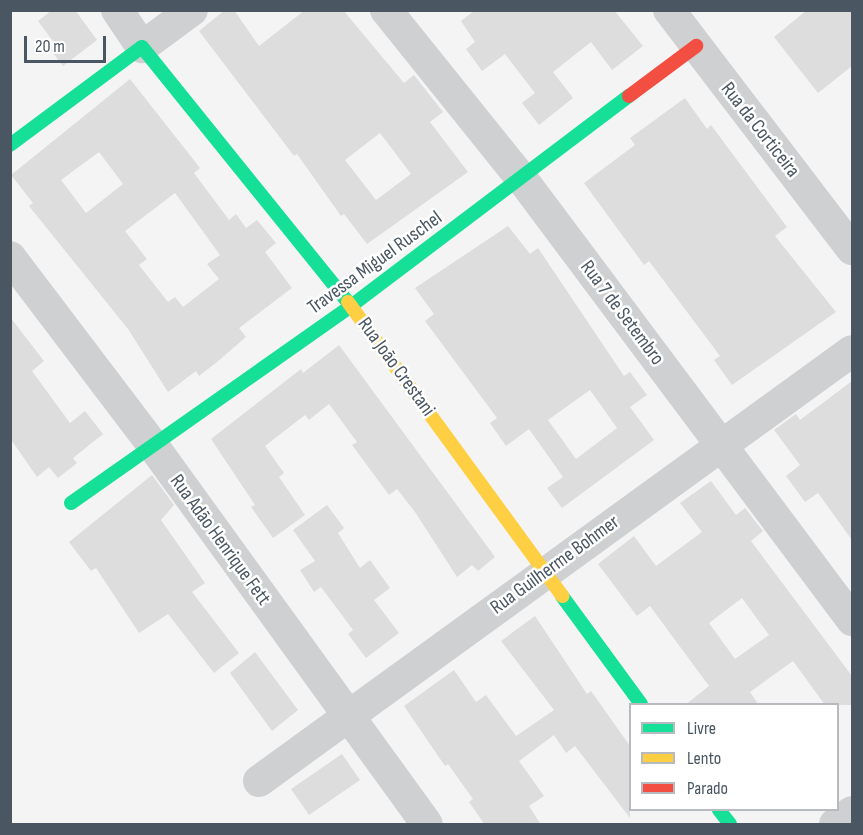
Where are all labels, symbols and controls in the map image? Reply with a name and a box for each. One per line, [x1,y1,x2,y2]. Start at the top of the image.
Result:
scale bar [27,24,110,62]
text: 20 m [35,36,65,57]
street label: Rua da Corticeira [715,78,805,182]
street label: Travessa Miguel Ruschel [303,206,447,320]
street label: Rua 7 de Setembro [575,256,669,370]
street label: Rua João Crestani [352,313,440,421]
street label: Rua Adão Henrique Fett [164,470,276,610]
street label: Rua Guilherme Bohmer [486,510,624,620]
legend [629,703,839,811]
text: Livre [687,718,716,739]
text: Lento [687,748,721,769]
text: Parado [687,778,728,799]

